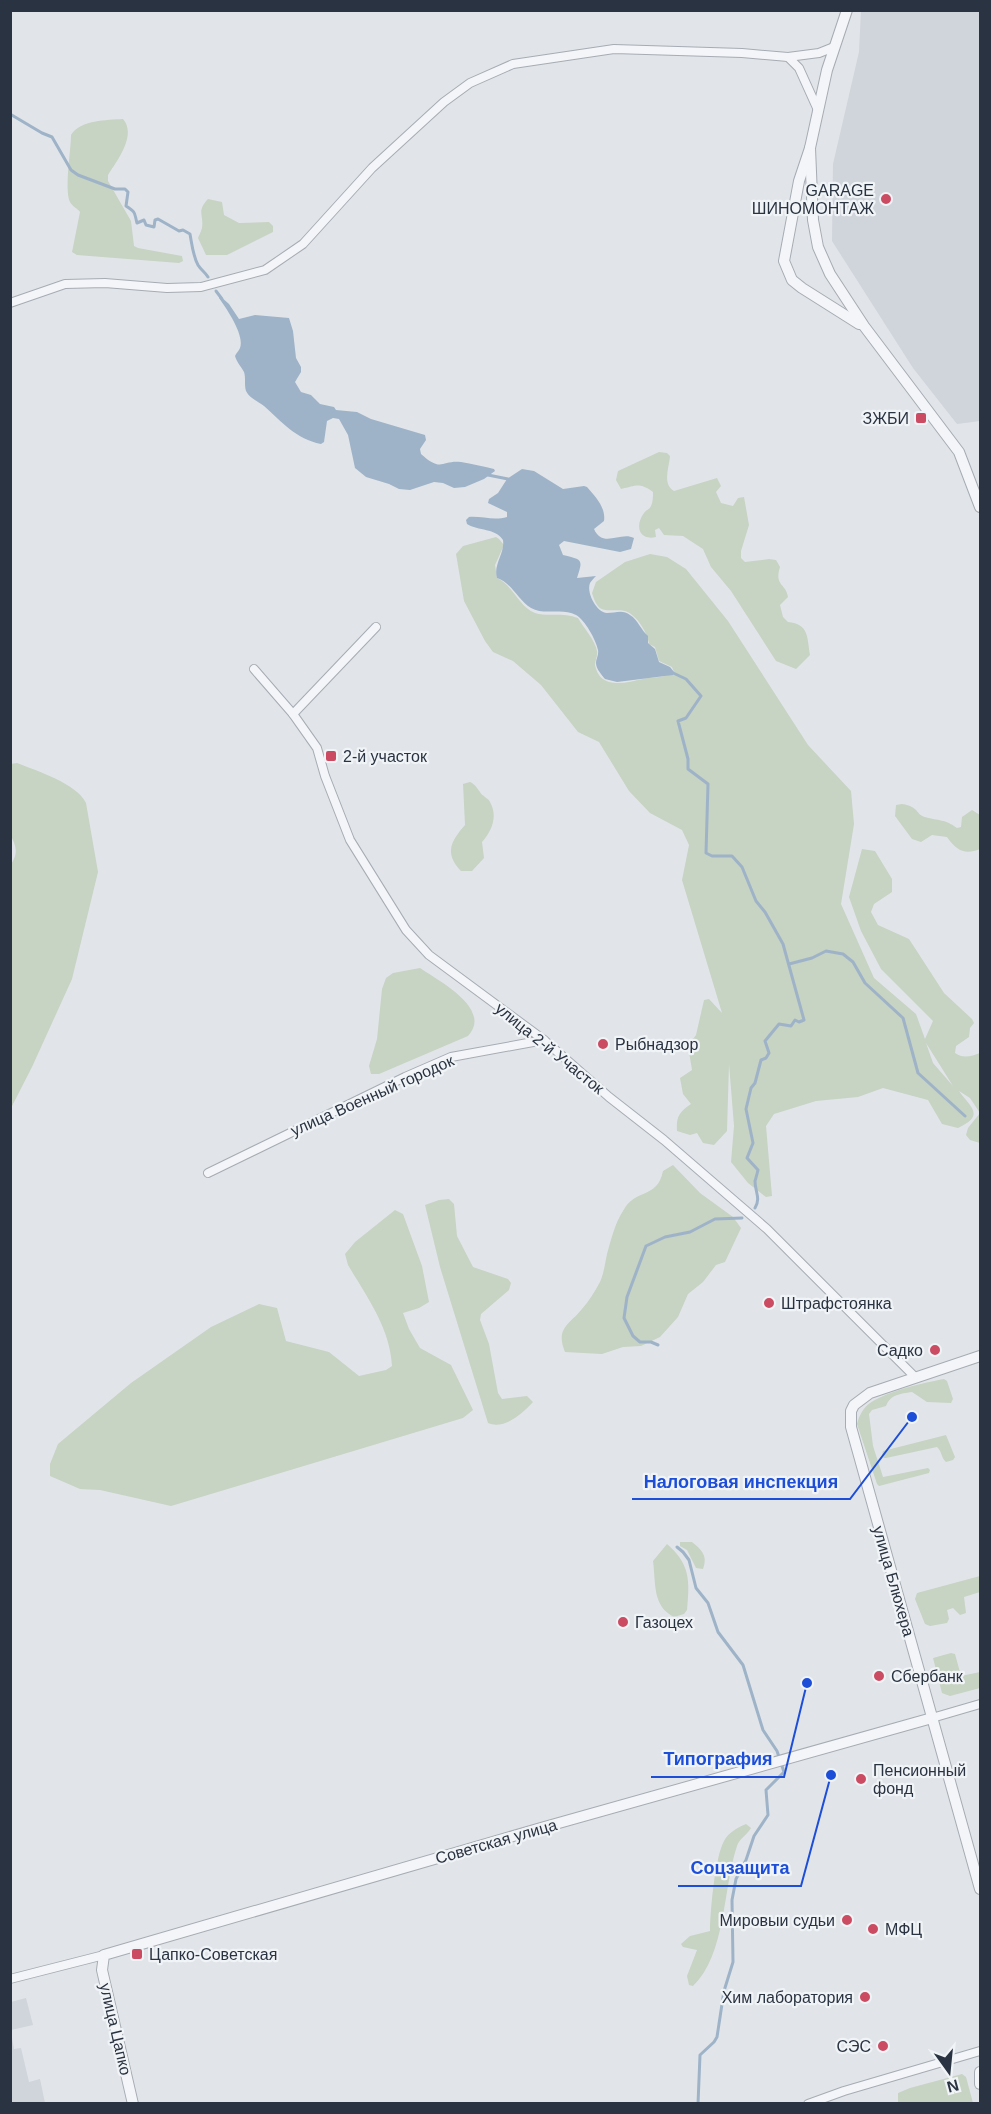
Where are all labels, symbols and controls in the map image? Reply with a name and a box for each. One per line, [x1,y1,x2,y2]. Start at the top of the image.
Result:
place label: GARAGE ШИНОМОНТАЖ [752,182,874,217]
marker: GARAGE ШИНОМОНТАЖ [879,192,893,206]
place label: ЗЖБИ [863,410,909,427]
marker: ЗЖБИ [914,411,928,425]
place label: 2-й участок [343,748,428,765]
marker: 2-й участок [324,749,338,763]
street label: улица 2-й Участок [492,999,608,1098]
place label: Рыбнадзор [615,1036,698,1053]
marker: Рыбнадзор [596,1037,610,1051]
street label: улица Военный городок [288,1051,457,1139]
place label: Штрафстоянка [781,1295,892,1312]
marker: Штрафстоянка [762,1296,776,1310]
place label: Садко [877,1342,923,1359]
marker: Садко [928,1343,942,1357]
callout: Налоговая инспекция [632,1463,850,1499]
text: Налоговая инспекция [644,1472,838,1492]
street label: улица Блюхера [870,1524,917,1639]
place label: Газоцех [635,1614,693,1631]
marker: Газоцех [616,1615,630,1629]
place label: Сбербанк [891,1668,964,1685]
marker: Сбербанк [872,1669,886,1683]
callout: Типография [651,1741,784,1777]
text: Типография [663,1749,773,1769]
place label: Пенсионный фонд [873,1762,966,1797]
marker: Пенсионный фонд [854,1772,868,1786]
street label: Советская улица [433,1816,559,1867]
callout: Соцзащита [678,1850,801,1886]
text: Соцзащита [690,1858,791,1878]
place label: Мировыи судьи [719,1912,835,1929]
marker: Мировыи судьи [840,1913,854,1927]
place label: МФЦ [885,1921,922,1938]
marker: МФЦ [866,1922,880,1936]
place label: Цапко-Советская [149,1946,277,1963]
marker: Цапко-Советская [130,1947,144,1961]
street label: улица Цапко [97,1981,134,2077]
place label: Хим лаборатория [722,1989,853,2006]
marker: Хим лаборатория [858,1990,872,2004]
place label: СЭС [837,2038,871,2055]
marker: СЭС [876,2039,890,2053]
north arrow [919,2042,979,2102]
text: N [945,2076,961,2096]

